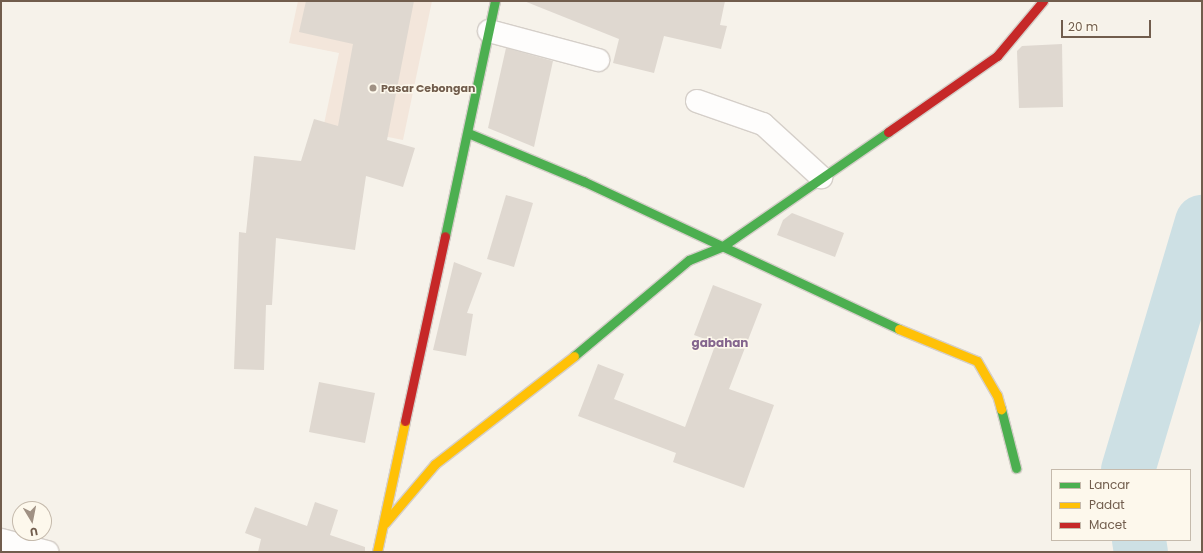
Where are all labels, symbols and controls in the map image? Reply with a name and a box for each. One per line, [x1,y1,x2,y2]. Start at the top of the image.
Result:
scale bar [1063,12,1153,38]
text: 20 m [1068,18,1098,35]
place label: Pasar Cebongan [381,81,475,95]
marker: Pasar Cebongan [368,83,378,93]
district label: gabahan [692,336,748,350]
legend [1051,469,1191,541]
text: Lancar [1089,476,1130,493]
text: Padat [1089,496,1125,513]
north arrow [12,501,52,541]
text: Macet [1089,516,1127,533]
text: U [29,523,39,540]

